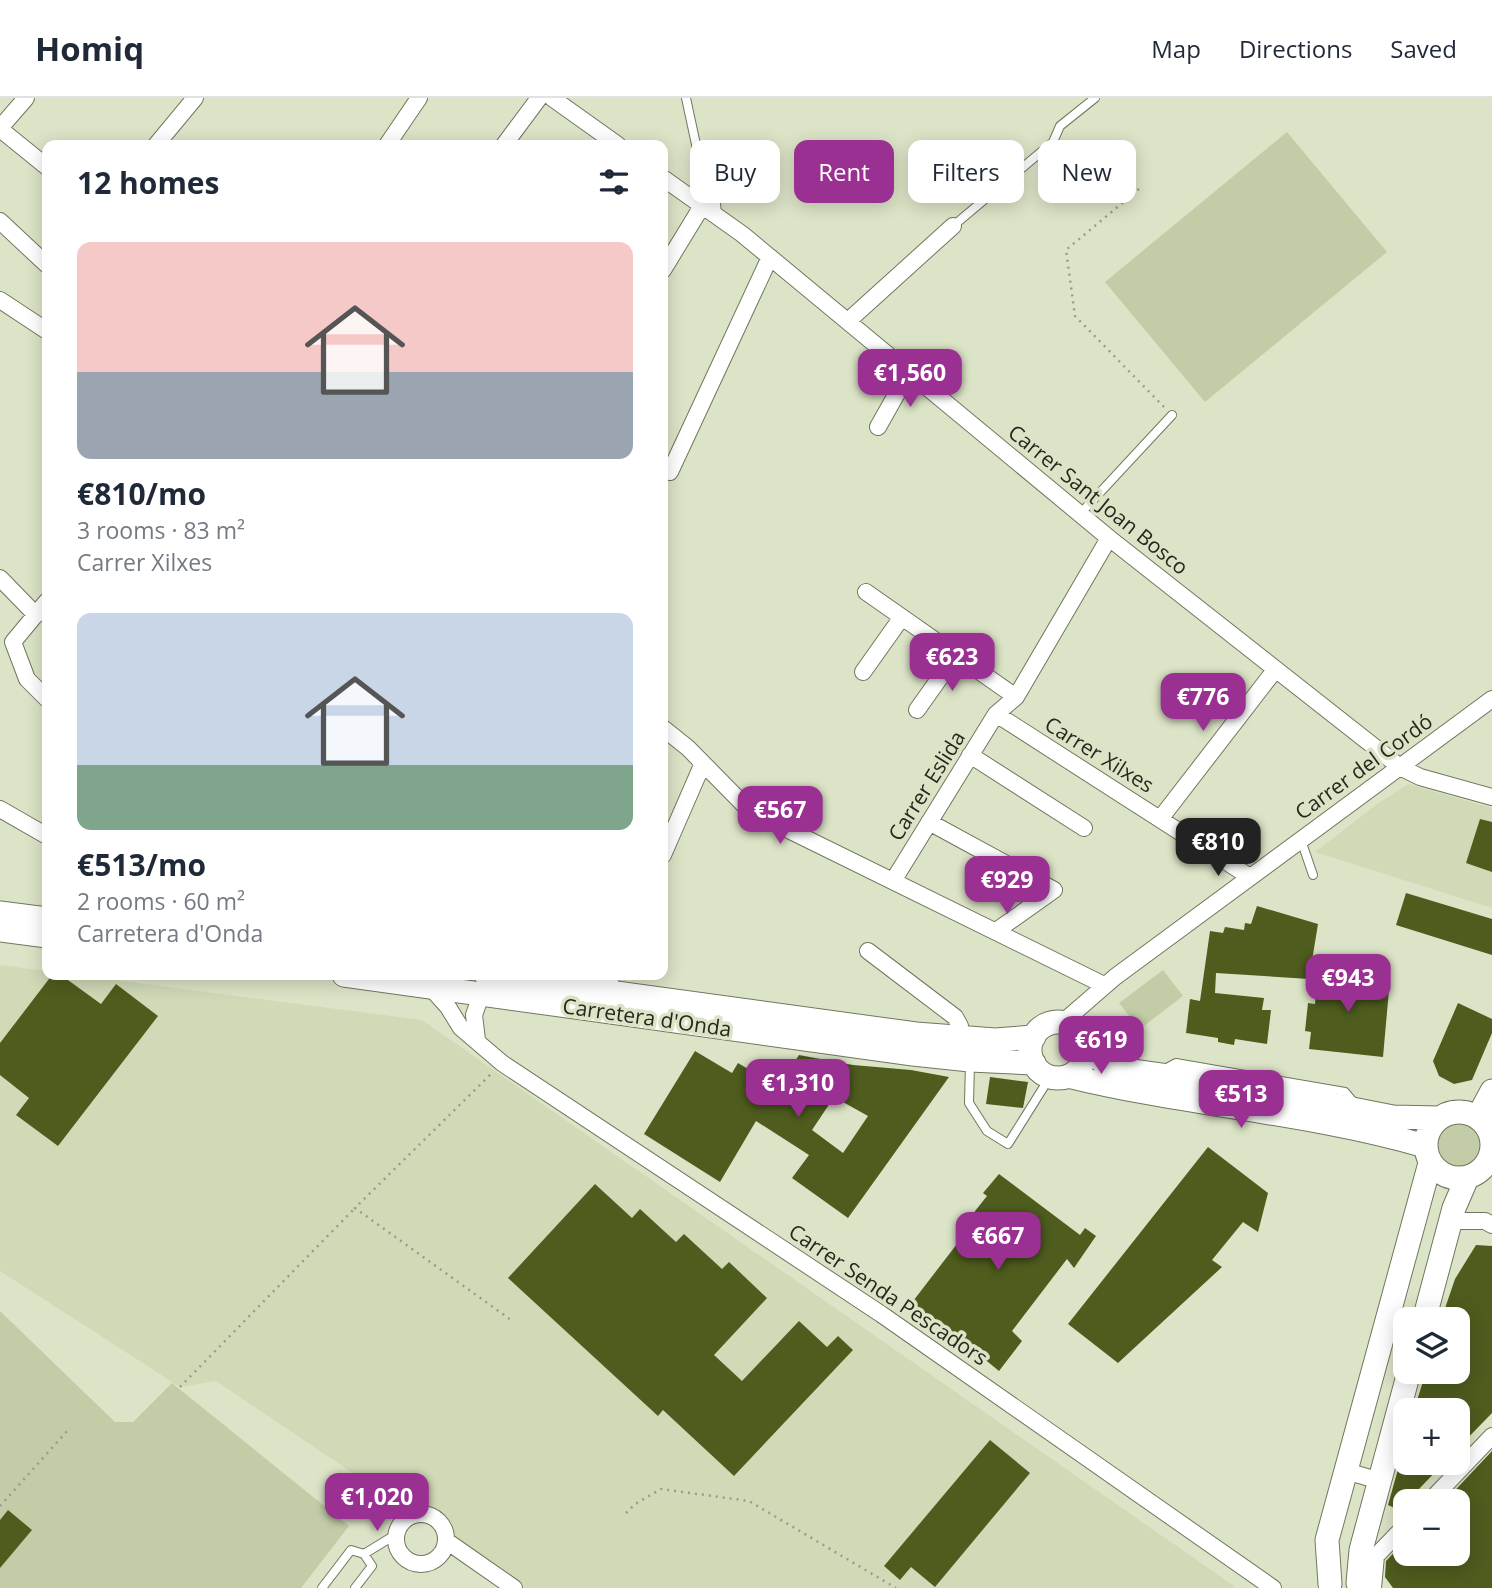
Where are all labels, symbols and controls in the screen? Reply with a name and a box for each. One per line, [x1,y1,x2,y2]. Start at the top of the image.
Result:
text: Homiq [35,26,144,71]
text: Map [1151,32,1201,65]
text: Directions [1239,32,1352,65]
text: Saved [1390,32,1457,65]
chip: Buy [690,140,780,203]
chip: Rent [794,140,894,203]
chip: Filters [908,140,1024,203]
chip: New [1038,140,1136,203]
text: 12 homes [77,162,220,203]
icon: filters [595,163,633,201]
icon: home [292,287,418,413]
pin: €1,560 [853,350,967,409]
text: €1,560 [874,356,946,388]
street label: Carrer Sant Joan Bosco [1003,418,1195,581]
text: €810/mo [77,473,206,514]
text: 3 rooms · 83 m² [77,514,245,546]
text: Carrer Xilxes [77,546,212,578]
pin: €623 [911,634,993,693]
text: €623 [926,640,978,672]
icon: home [292,658,418,784]
pin: €776 [1162,674,1244,733]
text: €776 [1177,680,1229,712]
street label: Carrer del Cordó [1289,707,1438,825]
street label: Carrer Xilxes [1040,710,1159,799]
street label: Carrer Eslida [881,725,971,846]
pin: €567 [739,786,821,846]
text: €567 [754,793,806,825]
pin: €810 [1177,818,1259,878]
text: €810 [1192,825,1244,857]
text: €513/mo [77,844,206,885]
pin: €929 [966,856,1048,916]
text: €929 [981,863,1033,895]
text: 2 rooms · 60 m² [77,885,245,917]
text: Carretera d'Onda [77,917,263,949]
pin: €943 [1307,954,1389,1014]
text: €943 [1322,961,1374,993]
street label: Carretera d'Onda [561,991,733,1043]
pin: €619 [1060,1016,1142,1076]
text: €619 [1075,1023,1127,1055]
pin: €1,310 [741,1060,855,1119]
text: €1,310 [762,1066,834,1098]
pin: €513 [1200,1070,1282,1130]
text: €513 [1215,1077,1267,1109]
pin: €667 [957,1212,1039,1272]
street label: Carrer Senda Pescadors [784,1217,994,1371]
text: €667 [972,1219,1024,1251]
map controls [1393,1307,1470,1566]
button: layers [1393,1307,1470,1384]
button: + [1393,1398,1470,1475]
pin: €1,020 [320,1474,434,1533]
text: €1,020 [341,1480,413,1512]
button: − [1393,1489,1470,1566]

